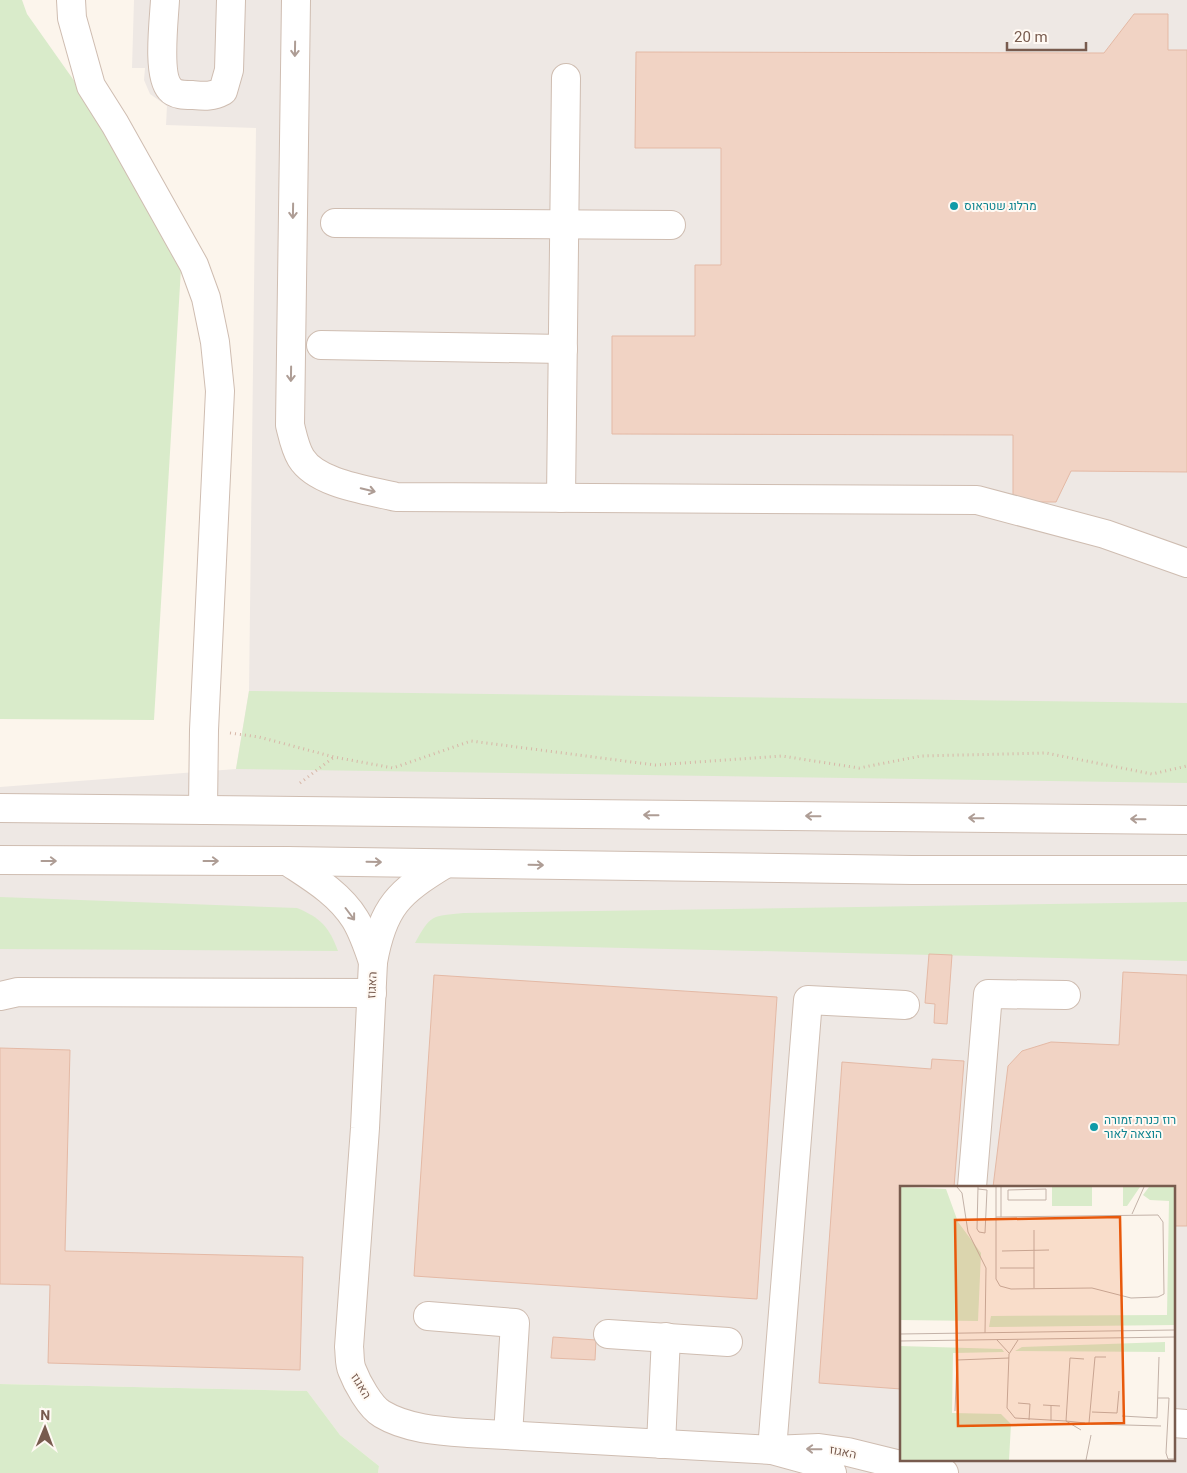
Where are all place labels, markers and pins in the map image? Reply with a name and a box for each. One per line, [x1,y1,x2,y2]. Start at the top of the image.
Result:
place label: מרלוג שטראוס [964,199,1037,213]
marker: מרלוג שטראוס [948,200,960,212]
place label: רוז כנרת זמורה הוצאה לאור [1104,1113,1176,1141]
marker: רוז כנרת זמורה הוצאה לאור [1088,1121,1100,1133]

